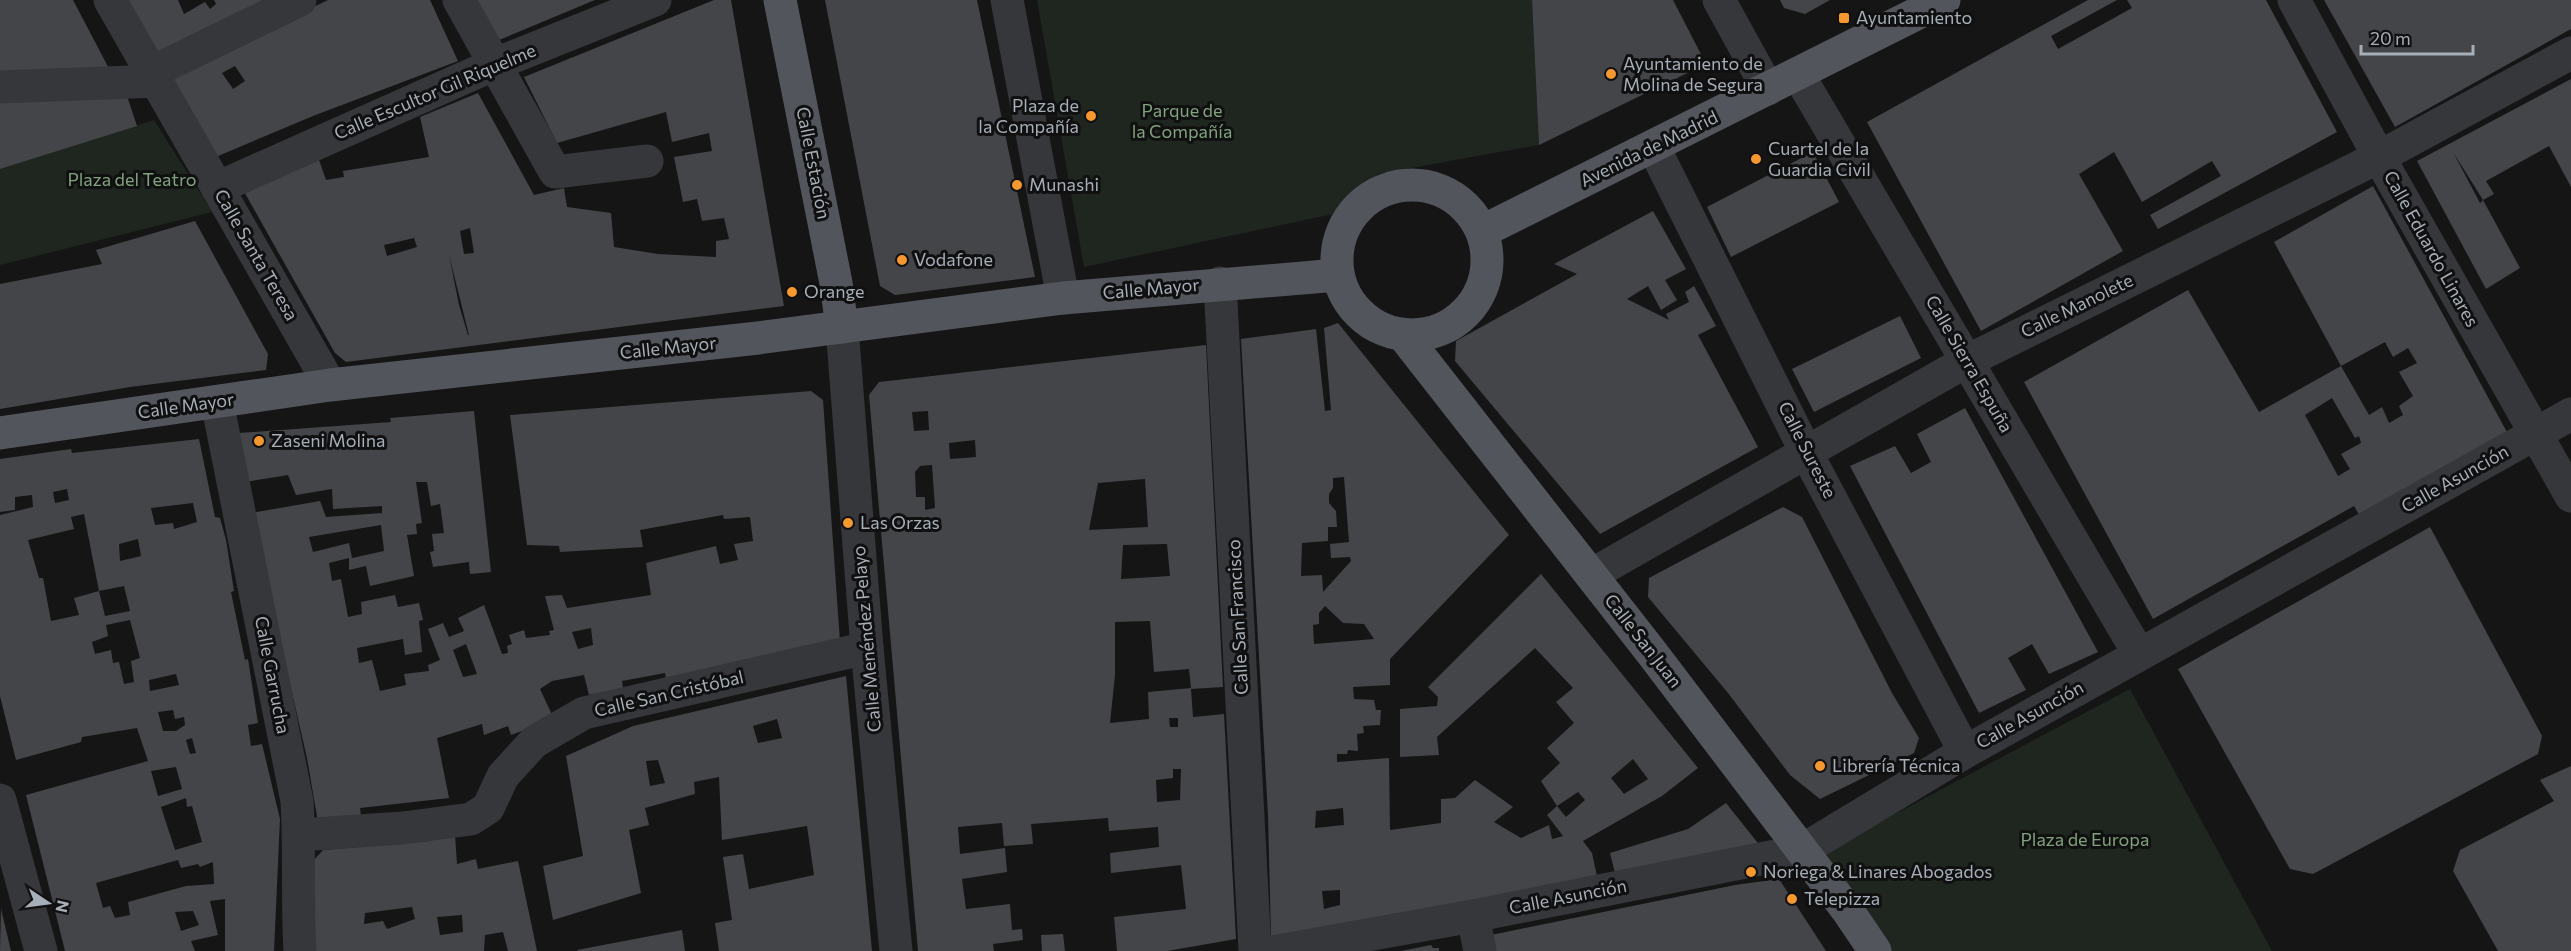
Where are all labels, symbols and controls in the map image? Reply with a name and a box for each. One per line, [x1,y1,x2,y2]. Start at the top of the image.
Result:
place label: Ayuntamiento [1856,6,1972,28]
marker: Ayuntamiento [1837,11,1851,25]
scale bar [2361,18,2474,56]
text: 20 m [2370,27,2411,49]
street label: Calle Escultor Gil Riquelme [330,39,539,144]
place label: Ayuntamiento de Molina de Segura [1623,52,1763,95]
marker: Ayuntamiento de Molina de Segura [1604,67,1618,81]
place label: Plaza de la Compañía [978,94,1079,137]
park label: Parque de la Compañía [1132,99,1232,142]
street label: Calle Estación [792,105,836,221]
street label: Avenida de Madrid [1576,105,1721,191]
marker: Plaza de la Compañía [1084,109,1098,123]
place label: Cuartel de la Guardia Civil [1768,137,1871,180]
marker: Cuartel de la Guardia Civil [1749,152,1763,166]
street label: Calle Eduardo Linares [2380,167,2484,330]
park label: Plaza del Teatro [67,168,197,190]
place label: Munashi [1029,173,1099,195]
marker: Munashi [1010,178,1024,192]
street label: Calle Santa Teresa [210,185,303,324]
place label: Vodafone [914,248,993,270]
marker: Vodafone [895,253,909,267]
street label: Calle Manolete [2017,268,2136,342]
street label: Calle Mayor [1102,273,1200,303]
place label: Orange [804,280,865,302]
marker: Orange [785,285,799,299]
street label: Calle Sierra Espuña [1922,291,2018,436]
street label: Calle Mayor [618,331,717,363]
street label: Calle Mayor [136,387,235,423]
street label: Calle Sureste [1774,397,1842,502]
place label: Zaseni Molina [271,429,385,451]
marker: Zaseni Molina [252,434,266,448]
street label: Calle Asunción [2397,440,2512,517]
place label: Las Orzas [860,511,940,533]
marker: Las Orzas [841,516,855,530]
street label: Calle San Francisco [1222,539,1252,695]
street label: Calle Menéndez Pelayo [847,545,885,733]
street label: Calle San Juan [1600,589,1687,692]
street label: Calle Garrucha [251,614,295,736]
street label: Calle San Cristóbal [592,665,746,721]
street label: Calle Asunción [1972,676,2087,753]
place label: Librería Técnica [1832,754,1960,776]
marker: Librería Técnica [1813,759,1827,773]
park label: Plaza de Europa [2021,828,2149,850]
place label: Noriega & Linares Abogados [1763,860,1992,882]
marker: Noriega & Linares Abogados [1744,865,1758,879]
north arrow [18,873,78,933]
street label: Calle Asunción [1507,874,1629,918]
place label: Telepizza [1804,887,1880,909]
marker: Telepizza [1785,892,1799,906]
text: N [52,899,74,914]

